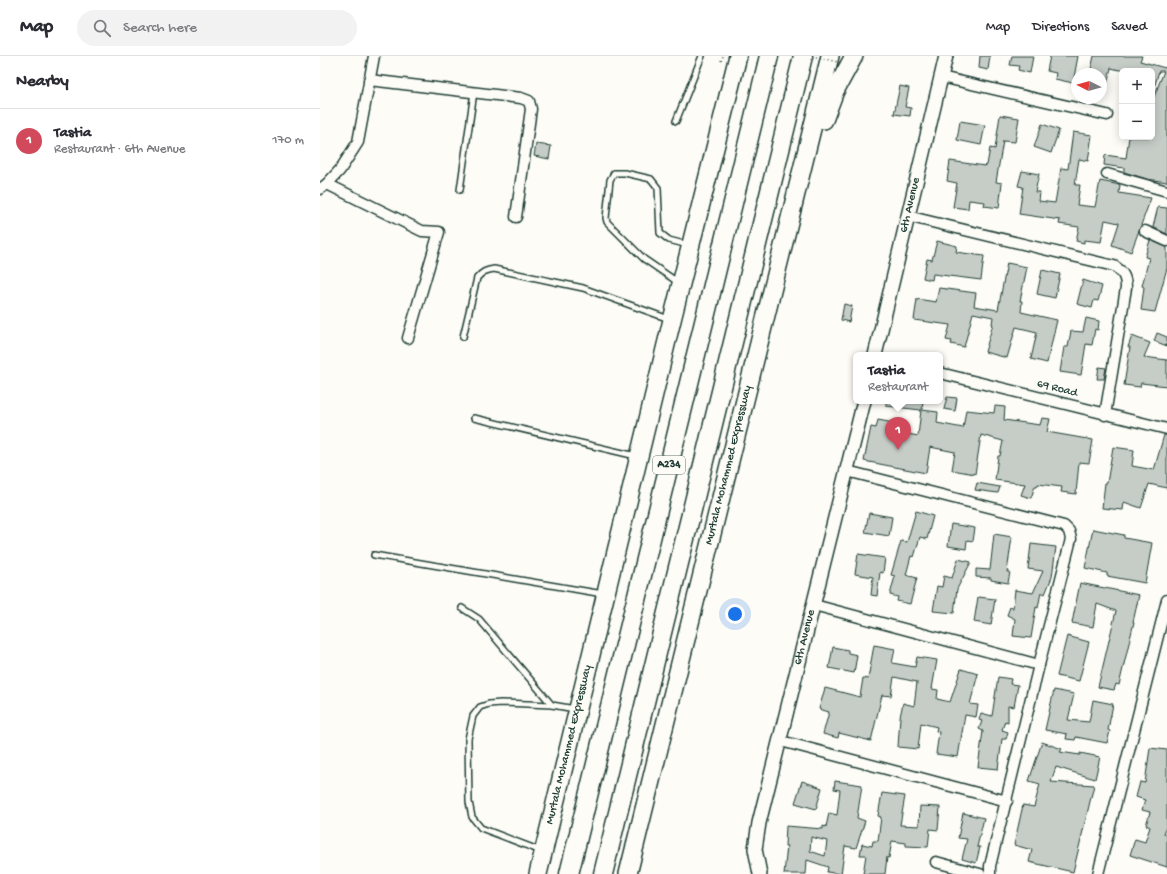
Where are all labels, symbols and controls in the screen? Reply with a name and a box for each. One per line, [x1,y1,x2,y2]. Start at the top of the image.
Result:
search box [77,10,357,46]
text: Map [20,16,53,39]
icon: search [91,17,113,39]
text: Search here [123,19,197,37]
text: Map [986,19,1010,36]
text: Directions [1032,19,1089,36]
text: Saved [1111,19,1147,36]
north arrow [1071,68,1107,104]
map controls [1119,68,1155,140]
button: + [1119,68,1155,104]
text: Nearby [16,72,69,92]
button: − [1119,104,1155,140]
text: Tastia [54,124,91,142]
text: 1 [26,133,32,148]
text: 170 m [272,133,304,148]
text: Restaurant · 6th Avenue [54,142,186,157]
street label: 6th Avenue [897,175,924,234]
popup [853,352,943,404]
text: Tastia [868,362,905,380]
street label: 69 Road [1035,377,1080,401]
text: Restaurant [868,380,928,395]
street label: Murtala Mohammed Expressway [703,384,755,546]
pin: 1 [885,417,911,450]
road number: A234 [653,456,685,474]
your location [725,604,745,624]
street label: 6th Avenue [792,608,819,667]
street label: Murtala Mohammed Expressway [543,663,595,826]

